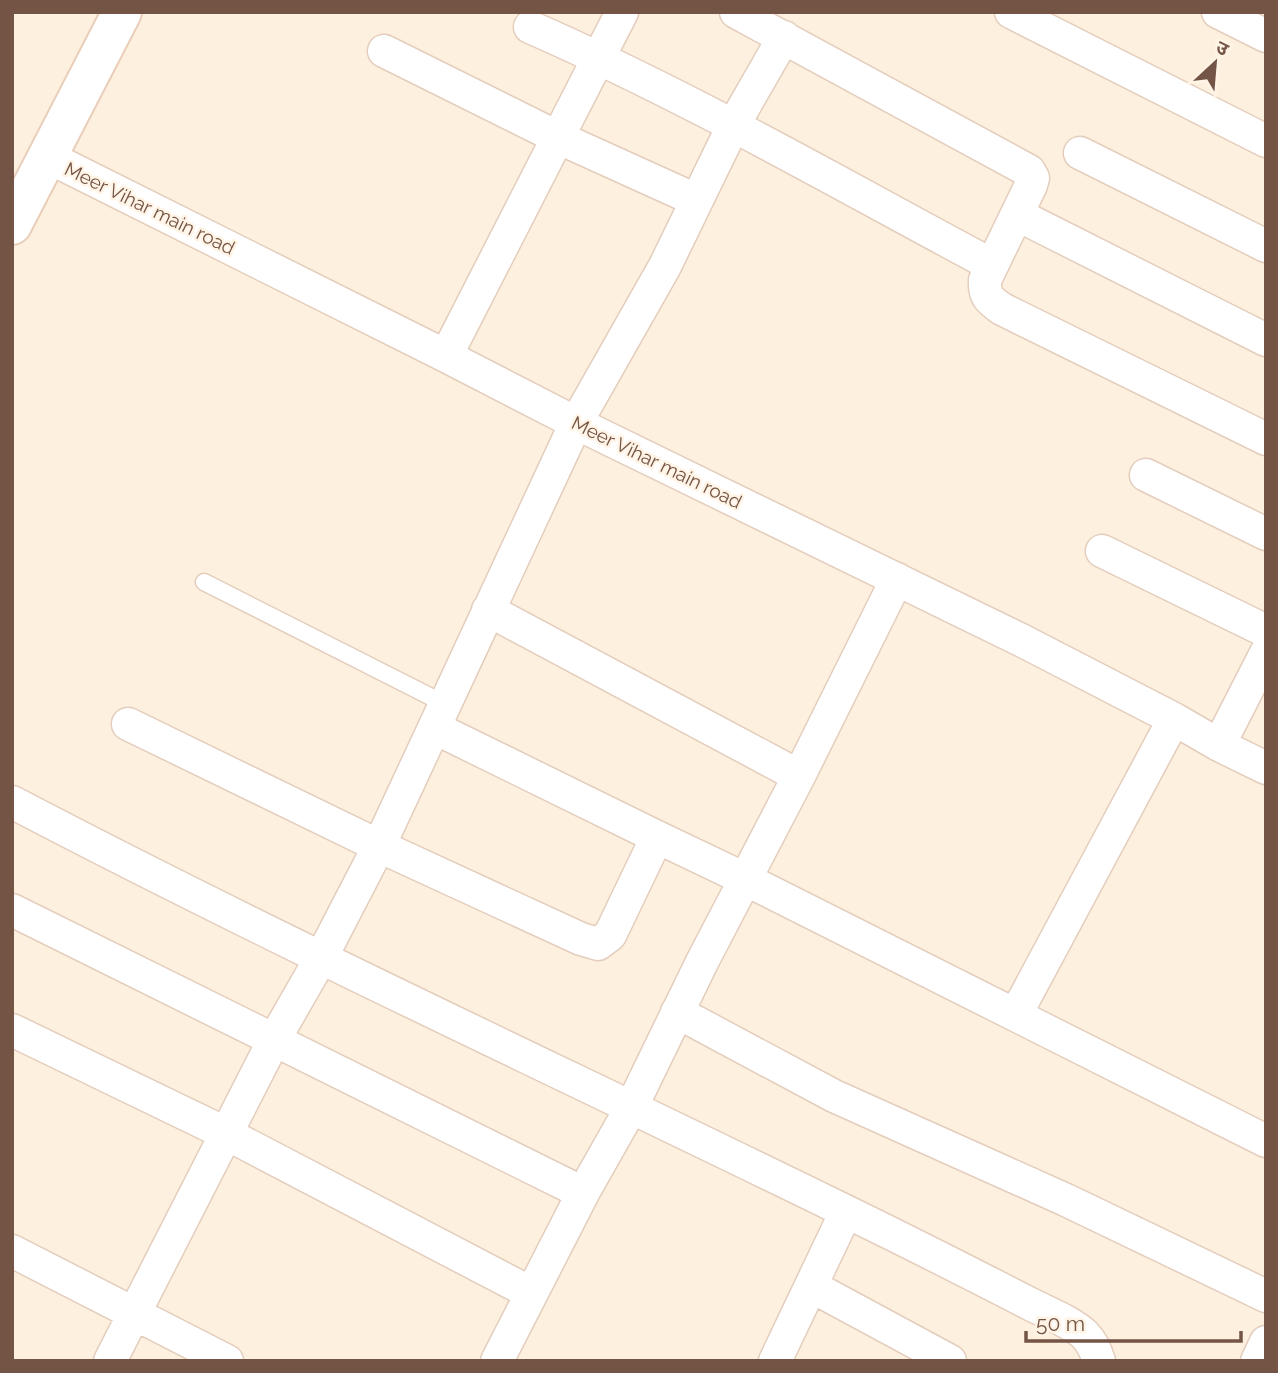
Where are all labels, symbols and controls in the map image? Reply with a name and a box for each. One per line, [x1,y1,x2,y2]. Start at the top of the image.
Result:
north arrow [1180,28,1250,98]
text: उ [1213,35,1233,60]
street label: Meer Vihar main road [61,157,239,259]
street label: Meer Vihar main road [568,411,746,513]
scale bar [1026,1300,1241,1344]
text: 50 m [1036,1311,1085,1336]

